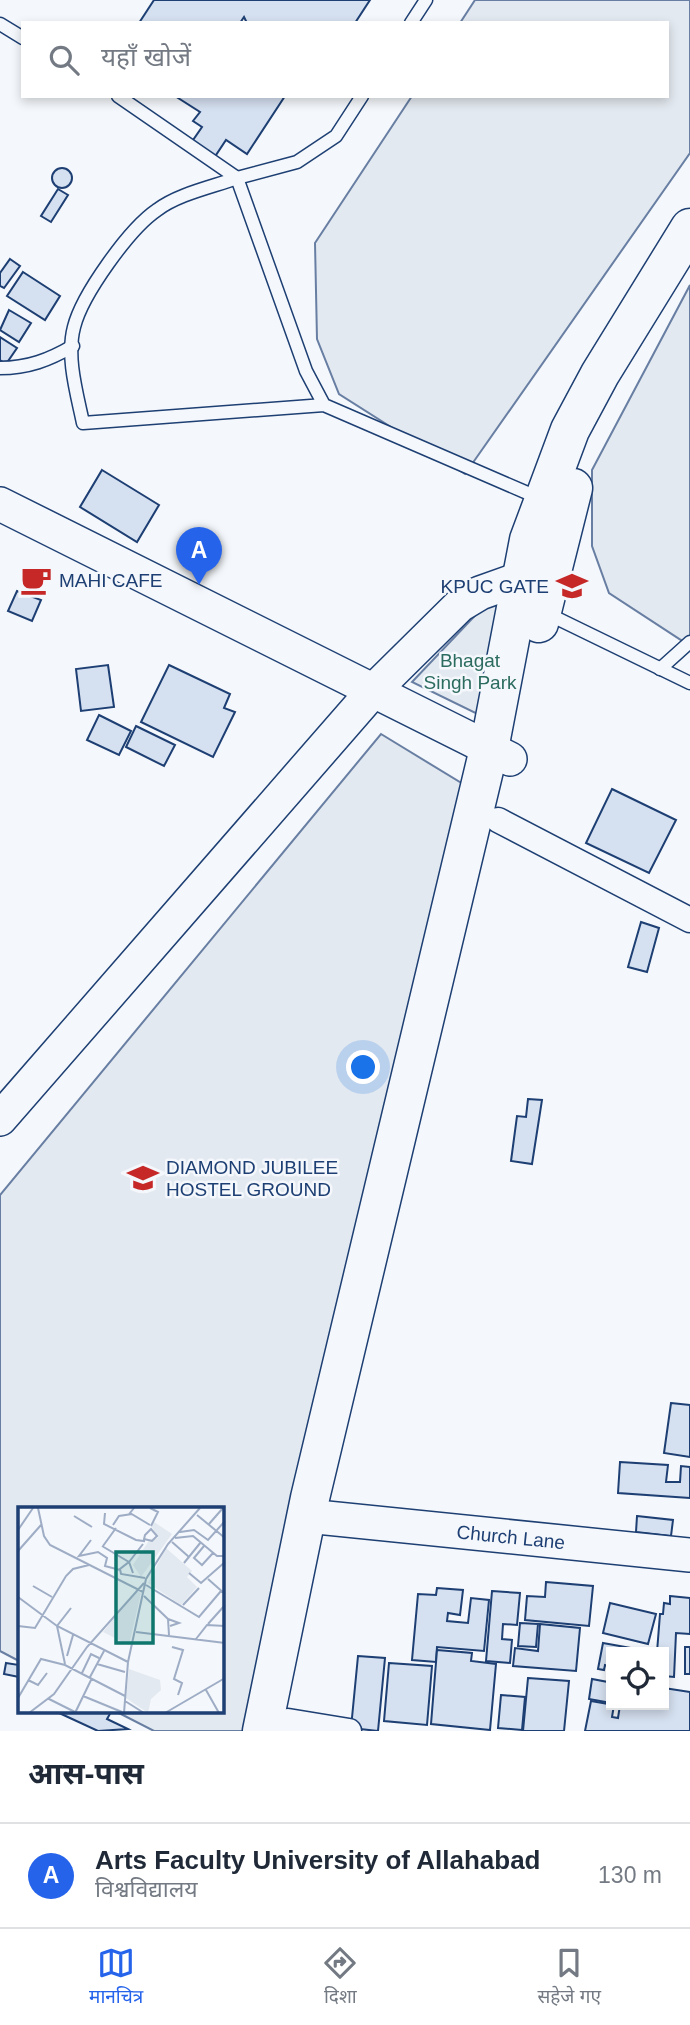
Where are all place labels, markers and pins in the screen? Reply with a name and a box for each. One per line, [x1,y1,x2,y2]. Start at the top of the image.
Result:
pin: A [176,527,222,585]
cafe icon: MAHI CAFE [19,563,53,597]
school or university icon: KPUC GATE [555,569,589,603]
place label: MAHI CAFE [59,570,162,591]
place label: KPUC GATE [441,576,549,597]
place label: DIAMOND JUBILEE HOSTEL GROUND [166,1157,338,1200]
school or university icon: DIAMOND JUBILEE HOSTEL GROUND [126,1161,160,1195]

